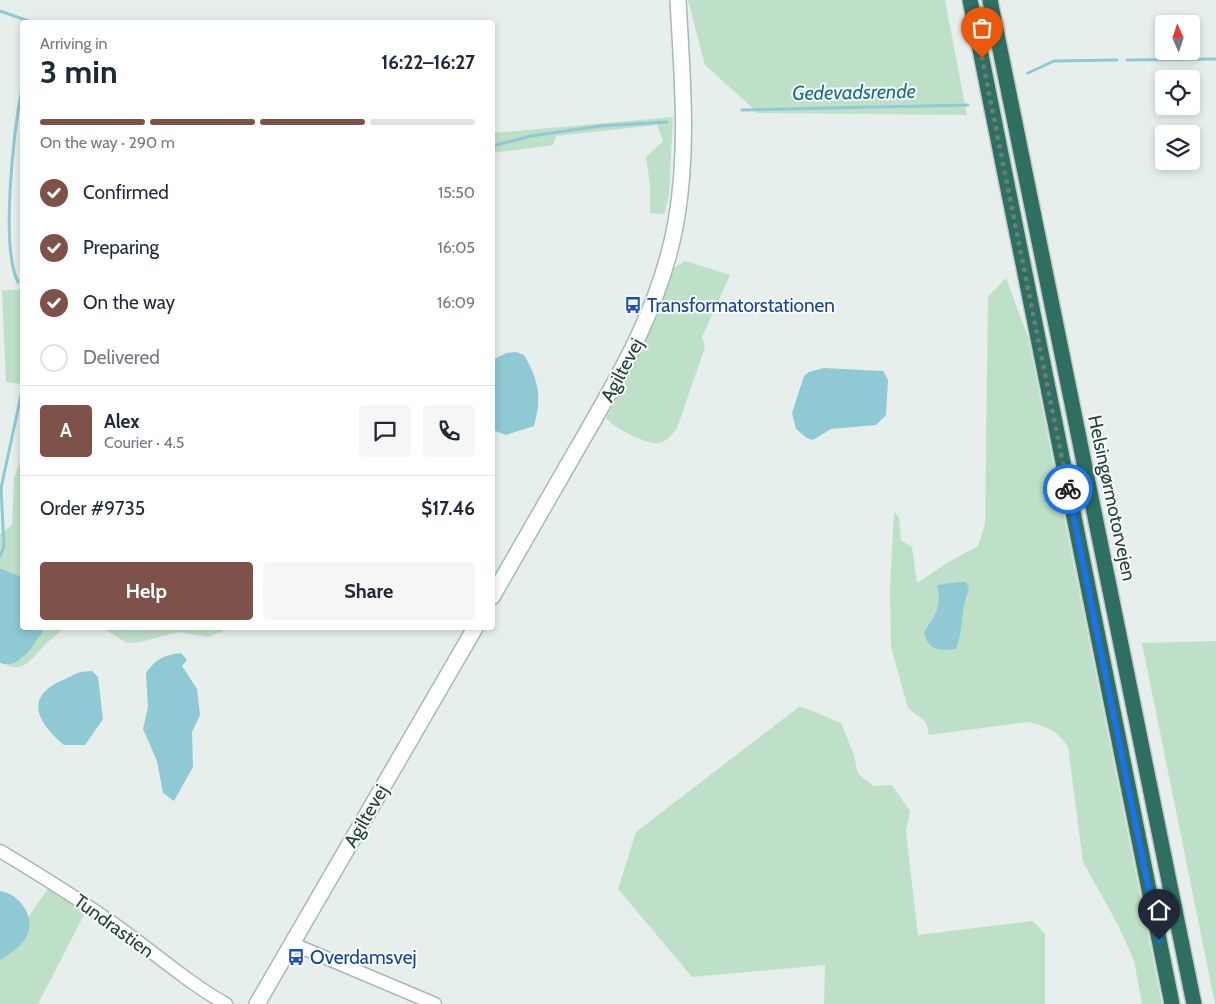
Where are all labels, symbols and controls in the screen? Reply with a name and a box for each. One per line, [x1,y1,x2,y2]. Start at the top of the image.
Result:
pin [961,7,1003,58]
icon: bag [968,14,996,42]
north arrow [1155,15,1200,60]
map controls [1155,15,1200,170]
text: Arriving in [40,34,107,53]
text: 16:22–16:27 [381,51,475,74]
text: 3 min [40,52,118,91]
button: locate [1155,70,1200,115]
water label: Gedevadsrende [792,79,916,105]
button: layers [1155,125,1200,170]
text: On the way · 290 m [40,133,175,152]
icon: check [40,179,68,207]
text: Confirmed [83,181,169,204]
text: 15:50 [438,183,475,202]
icon: check [40,234,68,262]
text: Preparing [83,236,159,259]
text: 16:05 [438,238,475,257]
icon: check [40,289,68,317]
text: On the way [83,291,175,314]
text: 16:09 [437,293,475,312]
place label: Transformatorstationen [647,294,835,317]
bus stop icon: Transformatorstationen [623,295,643,315]
street label: Agiltevej [596,334,648,406]
text: Delivered [83,346,160,369]
button: chat [359,405,411,457]
button: phone [423,405,475,457]
text: Alex [104,410,140,433]
street label: Helsingørmotorvejen [1083,413,1141,583]
text: A [60,419,72,442]
text: Courier · 4.5 [104,433,185,452]
courier [1043,464,1093,514]
icon: bike [1054,475,1082,503]
text: Order #9735 [40,497,145,520]
text: $17.46 [421,497,475,520]
button: Help [40,562,253,620]
button: Share [263,562,475,620]
street label: Agiltevej [339,780,393,852]
street label: Tundrastien [70,889,158,963]
pin [1138,889,1180,940]
icon: home [1145,896,1173,924]
place label: Overdamsvej [310,946,416,969]
bus stop icon: Overdamsvej [286,947,306,967]

